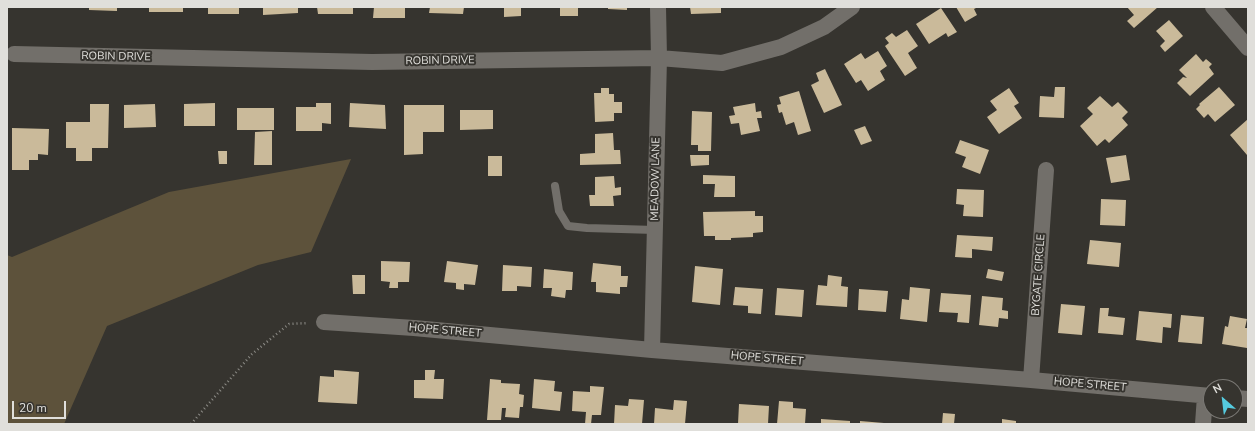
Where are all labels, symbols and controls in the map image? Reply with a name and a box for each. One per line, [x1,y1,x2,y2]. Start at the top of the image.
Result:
street label: ROBIN DRIVE [81,50,151,64]
street label: ROBIN DRIVE [405,54,475,68]
street label: MEADOW LANE [649,137,663,221]
street label: BYGATE CIRCLE [1030,234,1048,316]
street label: HOPE STREET [408,321,482,341]
street label: HOPE STREET [730,349,804,369]
street label: HOPE STREET [1053,375,1127,395]
north arrow [1203,379,1243,419]
text: N [1210,380,1225,397]
scale bar [14,393,68,419]
text: 20 m [19,400,47,416]

